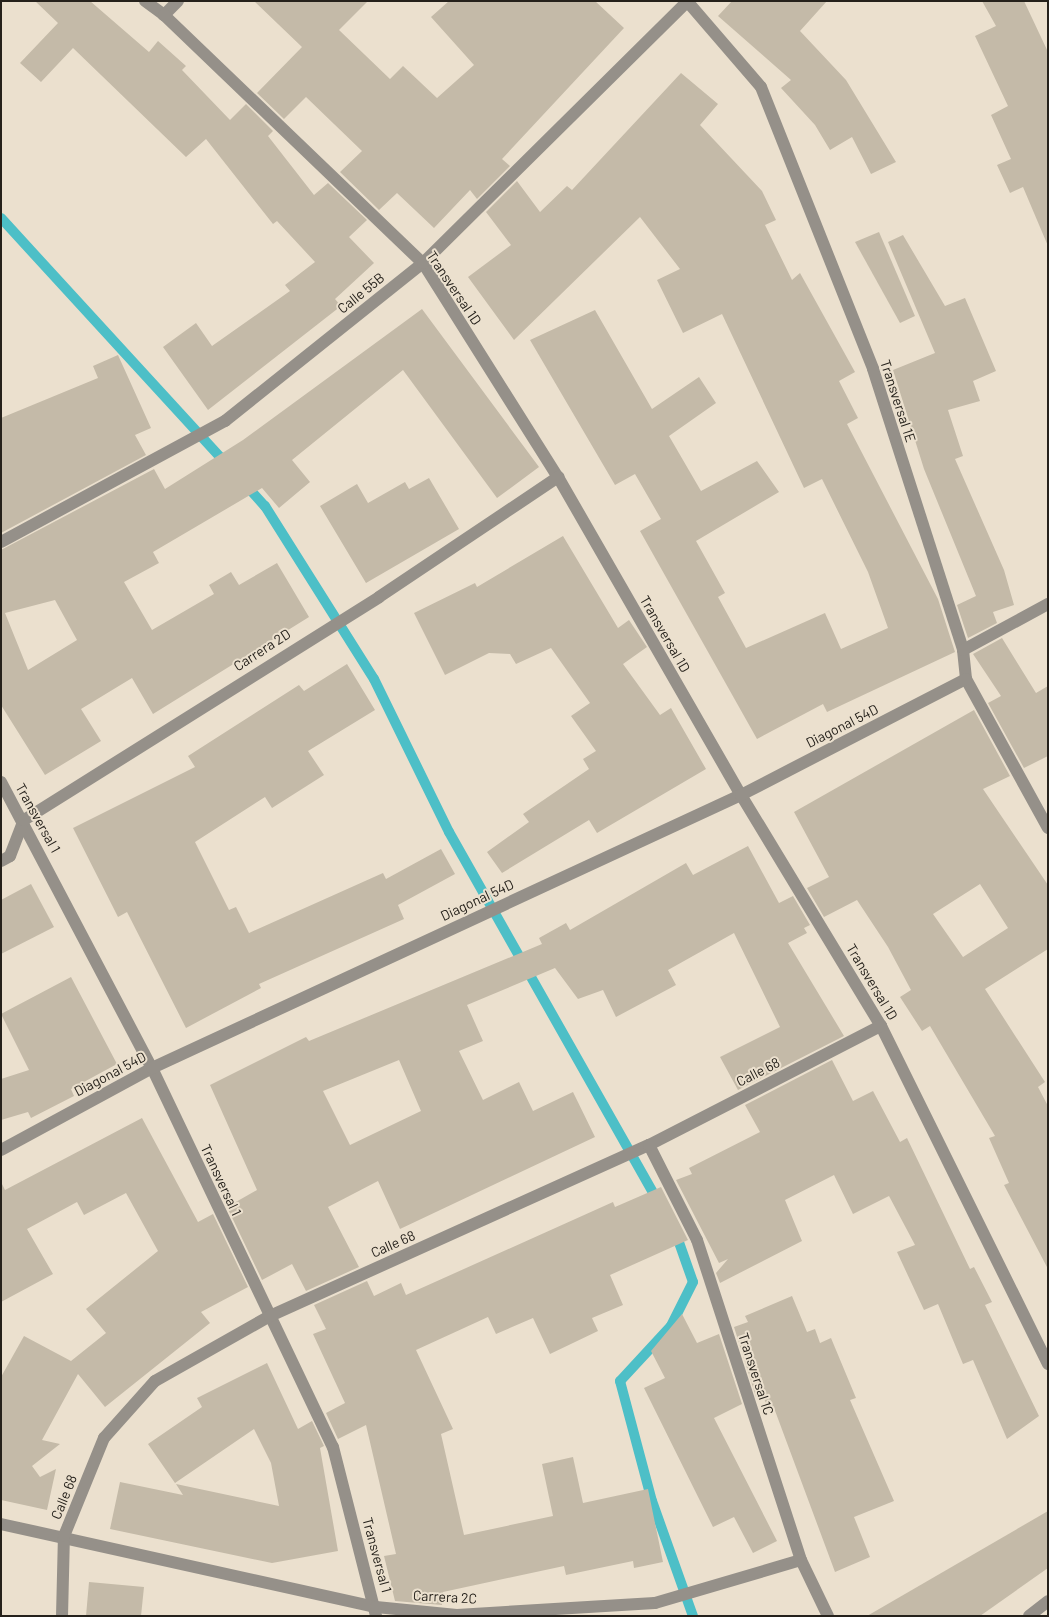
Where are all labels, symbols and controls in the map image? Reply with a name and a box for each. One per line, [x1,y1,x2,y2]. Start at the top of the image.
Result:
street label: Transversal 1D [423,248,485,328]
street label: Calle 55B [334,269,388,317]
street label: Transversal 1E [877,358,919,444]
street label: Transversal 1D [636,593,694,675]
street label: Carrera 2D [230,625,294,675]
street label: Diagonal 54D [803,701,881,751]
street label: Transversal 1 [12,780,64,856]
street label: Diagonal 54D [438,876,516,924]
street label: Transversal 1D [843,941,901,1023]
street label: Diagonal 54D [71,1048,149,1100]
street label: Calle 68 [733,1054,783,1090]
street label: Transversal 1 [197,1142,245,1218]
street label: Calle 68 [368,1227,418,1261]
street label: Transversal 1C [735,1331,777,1417]
street label: Calle 68 [47,1472,81,1522]
street label: Transversal 1 [359,1516,395,1594]
street label: Carrera 2C [413,1587,477,1607]

